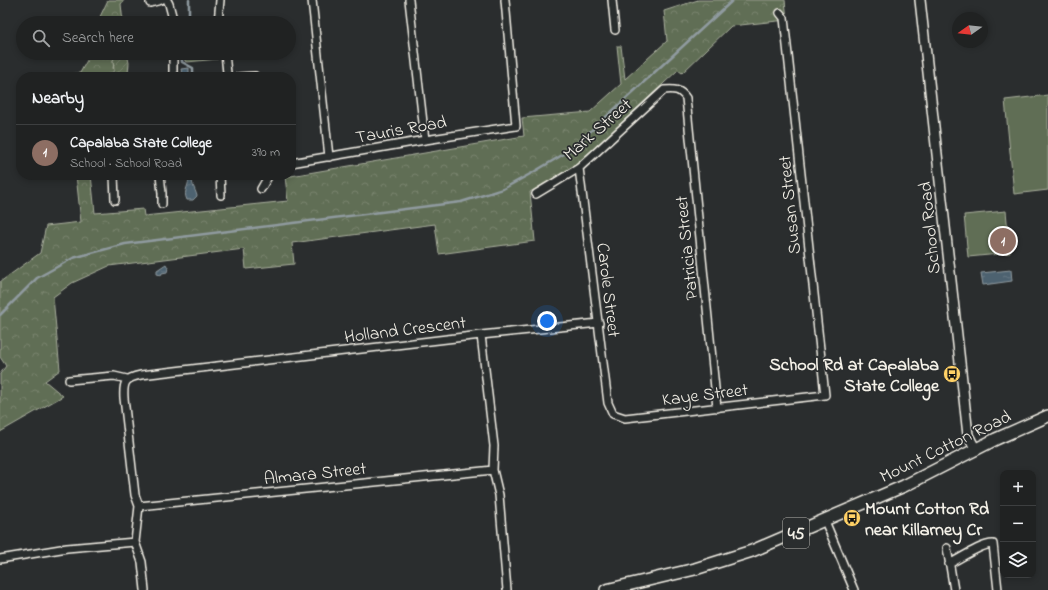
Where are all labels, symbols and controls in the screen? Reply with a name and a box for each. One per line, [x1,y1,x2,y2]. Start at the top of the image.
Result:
north arrow [952,12,988,48]
search box [16,16,296,60]
icon: search [30,27,52,49]
text: Search here [62,27,134,49]
text: Nearby [32,86,84,111]
street label: Mark Street [558,93,639,168]
street label: Tauris Road [354,110,449,152]
text: Capalaba State College [70,132,212,154]
text: 1 [43,143,47,162]
text: 390 m [252,143,280,162]
text: School · School Road [70,154,182,173]
street label: Susan Street [773,154,809,256]
street label: School Road [913,180,949,275]
street label: Patricia Street [670,194,706,301]
pin: 1 [990,226,1016,256]
street label: Carole Street [588,242,626,339]
street label: Holland Crescent [343,311,467,351]
your location [537,311,557,331]
place label: School Rd at Capalaba State College [769,353,940,401]
bus stop icon: School Rd at Capalaba State College [942,364,962,384]
street label: Kaye Street [661,378,750,414]
street label: Mount Cotton Road [876,405,1016,491]
street label: Almara Street [263,457,368,493]
map controls [1000,470,1036,578]
button: + [1000,470,1036,506]
place label: Mount Cotton Rd near Killarney Cr [865,497,990,545]
button: − [1000,506,1036,542]
bus stop icon: Mount Cotton Rd near Killarney Cr [842,508,862,528]
road number: 45 [783,518,809,548]
button: layers [1000,542,1036,578]

